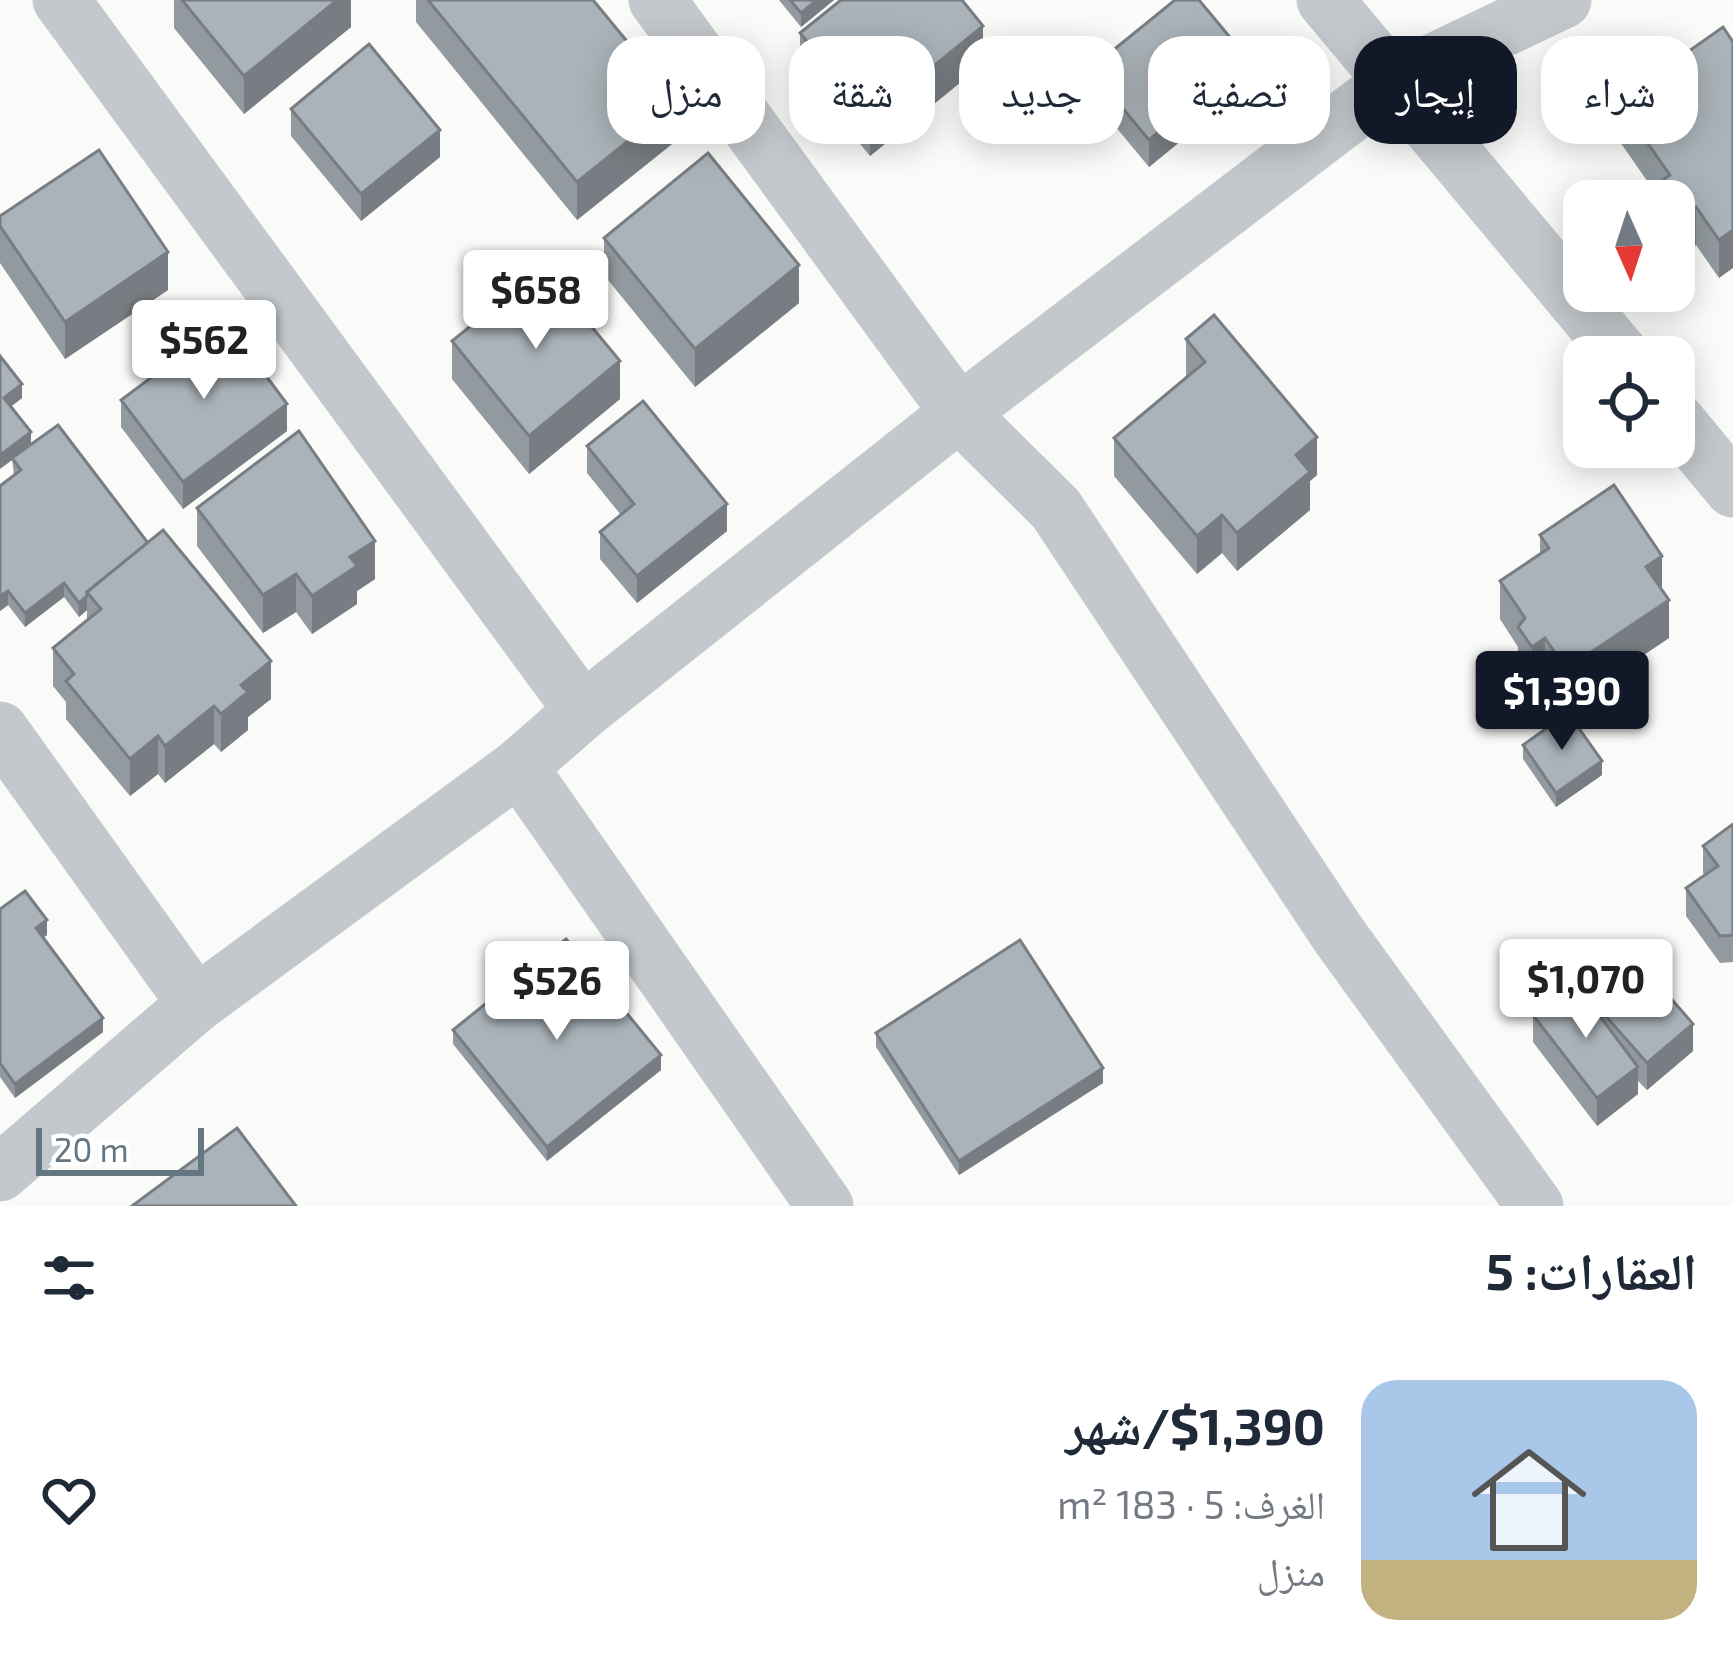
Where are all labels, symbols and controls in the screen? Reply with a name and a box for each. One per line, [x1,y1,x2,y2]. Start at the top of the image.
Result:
chip: منزل [607,36,765,144]
chip: شقة [789,36,935,144]
chip: جديد [959,36,1124,144]
chip: تصفية [1148,36,1330,144]
chip: إيجار [1354,36,1517,144]
chip: شراء [1541,36,1698,144]
north arrow [1563,180,1695,312]
map controls [1563,180,1695,468]
pin: $658 [465,250,607,352]
text: $658 [490,265,582,312]
pin: $562 [133,300,275,402]
text: $562 [159,315,249,362]
button: locate [1563,336,1695,468]
pin: $1,390 [1464,651,1660,753]
text: $1,390 [1503,666,1621,713]
pin: $1,070 [1488,939,1684,1041]
pin: $526 [486,941,628,1043]
text: $1,070 [1527,954,1645,1001]
text: $526 [512,956,602,1003]
scale bar [36,1122,204,1175]
text: 20 m [54,1129,129,1169]
text: العقارات: 5 [1486,1239,1697,1300]
icon: filters [36,1245,102,1311]
text: $1,390/شهر [1066,1394,1325,1455]
icon: home [1457,1428,1601,1572]
icon: heart [36,1467,102,1533]
text: الغرف: 5 · 183 m² [1057,1480,1325,1527]
text: منزل [1257,1547,1325,1594]

